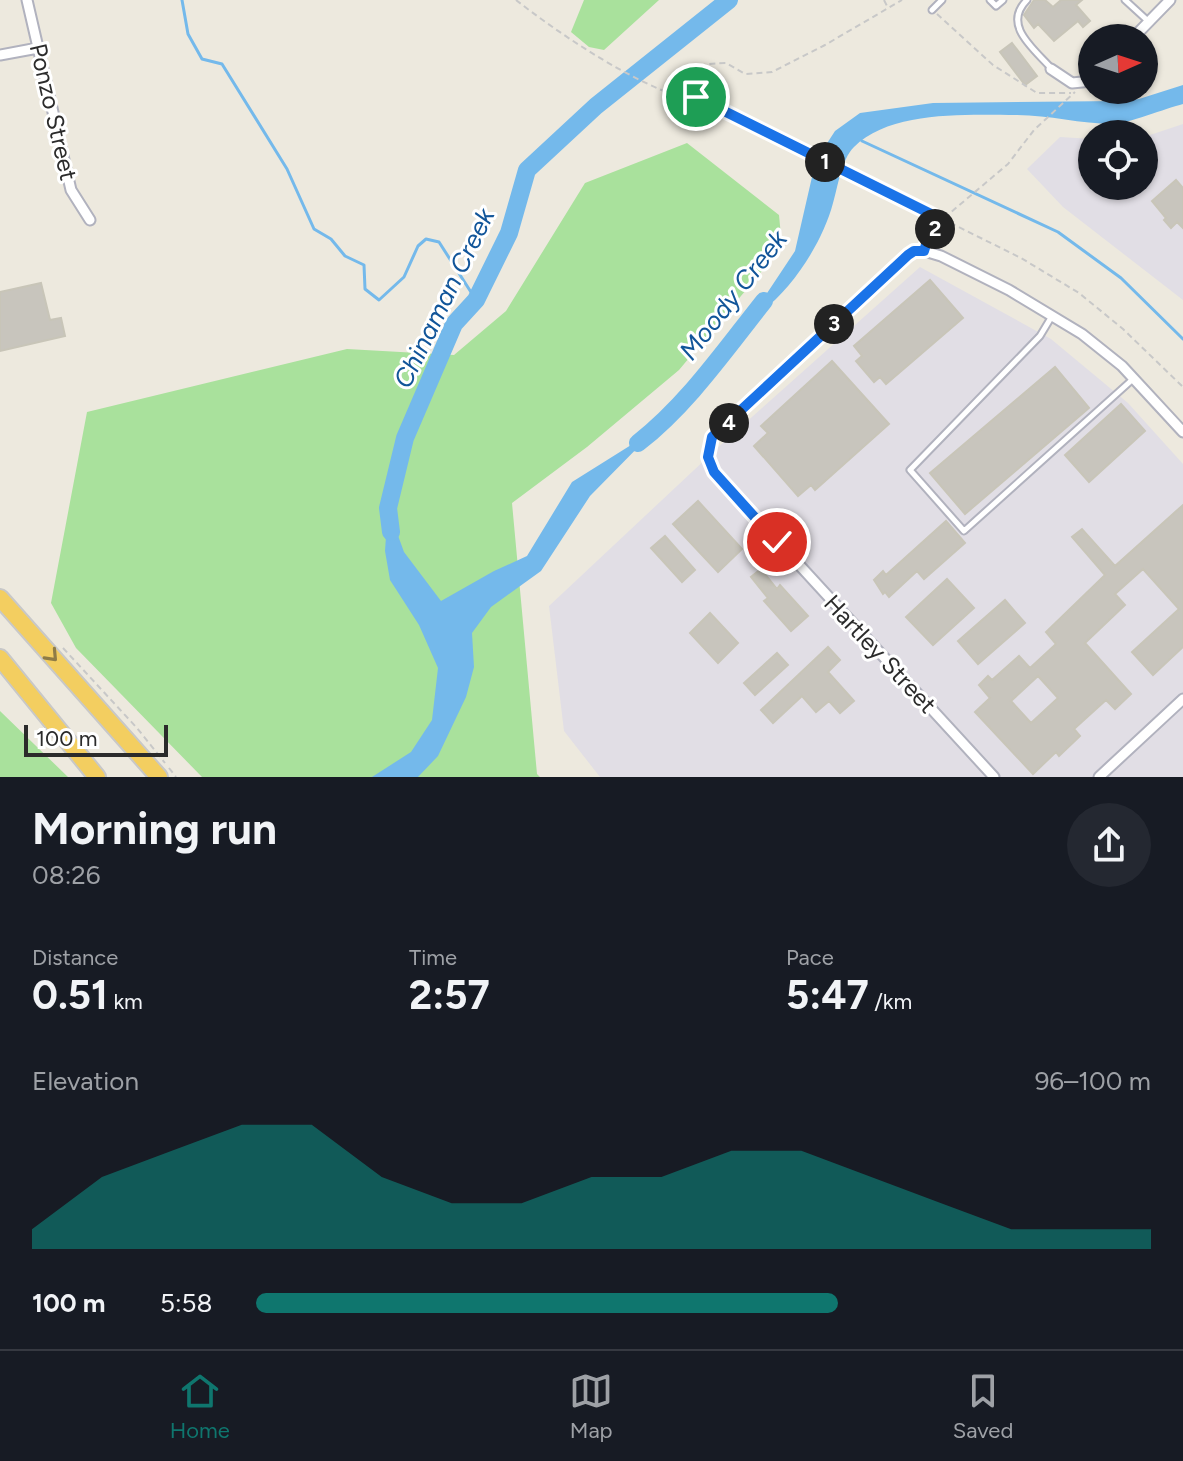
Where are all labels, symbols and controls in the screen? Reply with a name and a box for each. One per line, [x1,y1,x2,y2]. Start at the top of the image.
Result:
north arrow [1078,24,1158,104]
map controls [1078,24,1158,200]
street label: Ponzo Street [24,41,83,183]
pin [662,63,730,131]
icon: arrive [674,75,718,119]
button: locate [1078,120,1158,200]
pin: 1 [805,142,845,182]
text: 1 [820,148,830,175]
water label: Chinaman Creek [387,202,502,393]
pin: 2 [915,209,955,249]
text: 2 [929,215,941,242]
water label: Moody Creek [672,223,795,366]
pin: 3 [814,304,854,344]
text: 3 [828,310,840,337]
pin: 4 [709,403,749,443]
text: 4 [722,409,736,436]
pin [743,508,811,576]
icon: check [755,520,799,564]
street label: Hartley Street [818,588,943,719]
one-way arrow [43,647,58,661]
scale bar [24,721,168,757]
text: 100 m [36,725,97,752]
text: Morning run [32,802,277,855]
button: share [1067,803,1151,887]
text: 08:26 [32,859,100,891]
text: Distance [32,944,118,971]
text: Time [409,944,457,971]
text: Pace [786,944,834,971]
text: 0.51 [32,971,108,1019]
text: 2:57 [409,971,490,1019]
text: 5:47 [786,971,869,1019]
text: km [108,988,143,1015]
text: /km [869,988,912,1015]
text: Elevation [32,1065,139,1097]
text: 96–100 m [1035,1065,1151,1097]
text: 100 m [32,1287,106,1319]
text: 5:58 [160,1287,212,1319]
tab: Home [170,1369,230,1444]
tab: Map [569,1369,613,1444]
tab: Saved [953,1369,1013,1444]

